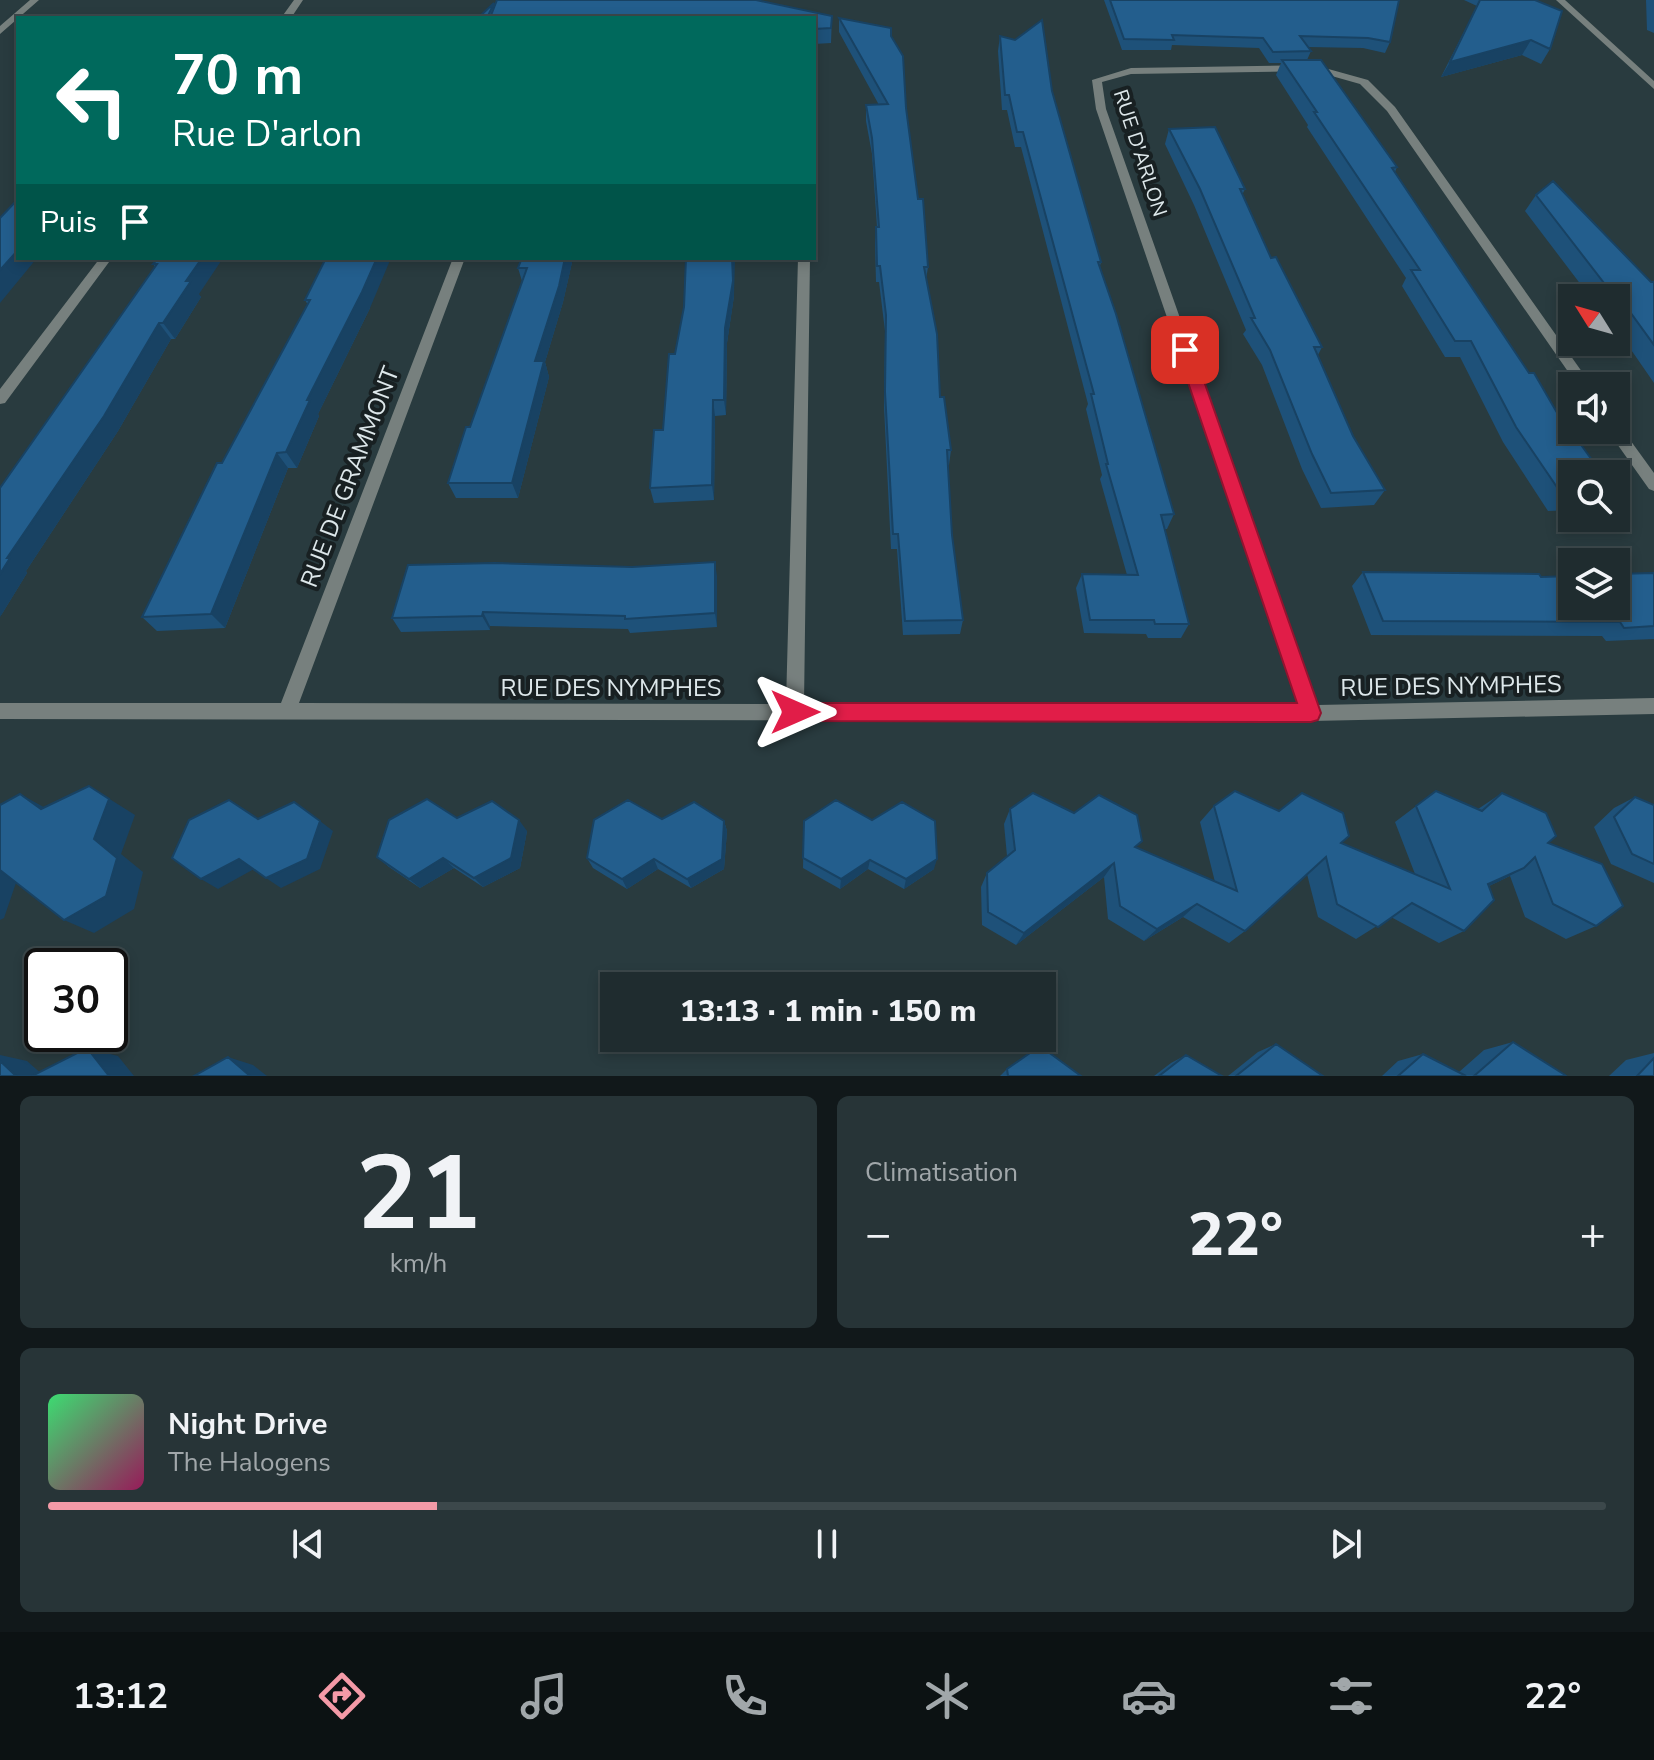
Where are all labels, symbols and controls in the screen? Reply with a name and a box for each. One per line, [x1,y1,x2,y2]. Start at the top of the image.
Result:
text: 70 m [172,37,303,114]
icon: left [40,48,144,152]
street label: RUE D'ARLON [1107,86,1173,220]
text: Rue D'arlon [172,110,362,159]
icon: arrive [113,200,157,244]
text: Puis [40,202,97,243]
north arrow [1558,284,1630,356]
map controls [1558,284,1630,620]
pin [1151,316,1219,384]
icon: arrive [1163,328,1207,372]
street label: RUE DE GRAMMONT [293,362,407,592]
button: sound [1558,372,1630,444]
button: search [1558,460,1630,532]
button: layers [1558,548,1630,620]
street label: RUE DES NYMPHES [1340,668,1562,704]
position arrow [753,670,837,754]
street label: RUE DES NYMPHES [500,672,722,704]
speed limit sign: 30 [24,948,128,1052]
text: 13:13 · 1 min · 150 m [680,991,976,1032]
text: 21 [356,1123,481,1265]
text: Climatisation [865,1155,1018,1190]
text: 22° [1188,1194,1283,1276]
text: − [865,1205,891,1265]
text: + [1580,1205,1606,1265]
text: km/h [390,1246,447,1281]
text: Night Drive [168,1404,327,1445]
text: The Halogens [168,1445,331,1480]
icon: previous [286,1522,330,1566]
icon: pause [805,1522,849,1566]
icon: next [1324,1522,1368,1566]
icon: directions [314,1668,370,1724]
icon: music [516,1668,572,1724]
icon: phone [717,1668,773,1724]
icon: climate [919,1668,975,1724]
icon: car [1121,1668,1177,1724]
icon: filters [1323,1668,1379,1724]
text: 13:12 [73,1672,168,1721]
text: 22° [1524,1672,1581,1721]

